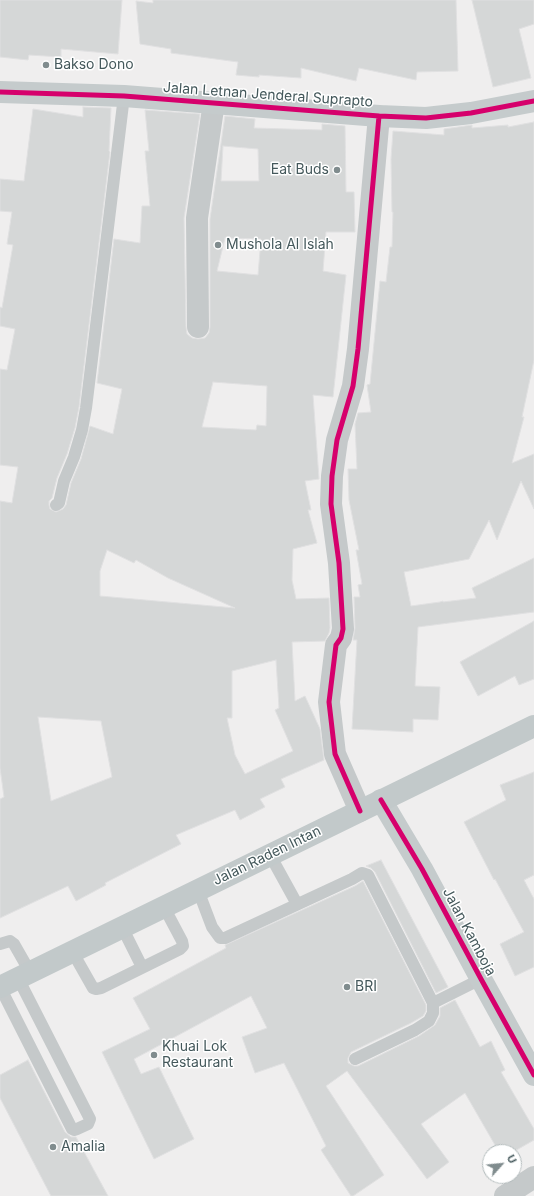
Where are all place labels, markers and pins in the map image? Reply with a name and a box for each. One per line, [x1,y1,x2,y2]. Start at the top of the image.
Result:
place label: Bakso Dono [54,57,134,73]
marker: Bakso Dono [41,60,51,70]
place label: Eat Buds [271,162,329,178]
marker: Eat Buds [332,165,342,175]
place label: Mushola Al Islah [226,237,334,253]
marker: Mushola Al Islah [213,240,223,250]
place label: BRI [355,979,377,995]
marker: BRI [342,982,352,992]
place label: Khuai Lok Restaurant [162,1039,233,1072]
marker: Khuai Lok Restaurant [149,1050,159,1060]
place label: Amalia [61,1139,105,1155]
marker: Amalia [48,1142,58,1152]

